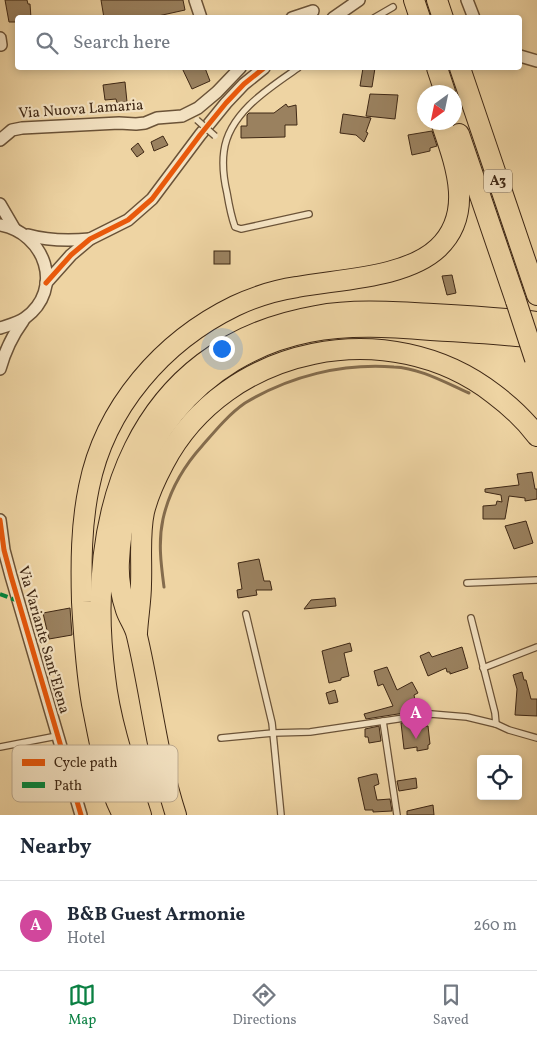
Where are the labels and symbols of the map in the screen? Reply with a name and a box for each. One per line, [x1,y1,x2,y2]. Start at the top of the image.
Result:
north arrow [417,85,462,130]
street label: Via Nuova Lamaria [18,95,144,125]
road number: A3 [484,170,512,192]
your location [209,336,235,362]
street label: Via Variante Sant'Elena [12,564,74,716]
pin: A [400,698,432,739]
legend [12,745,178,802]
text: Cycle path [54,754,118,773]
text: Path [54,777,82,796]

